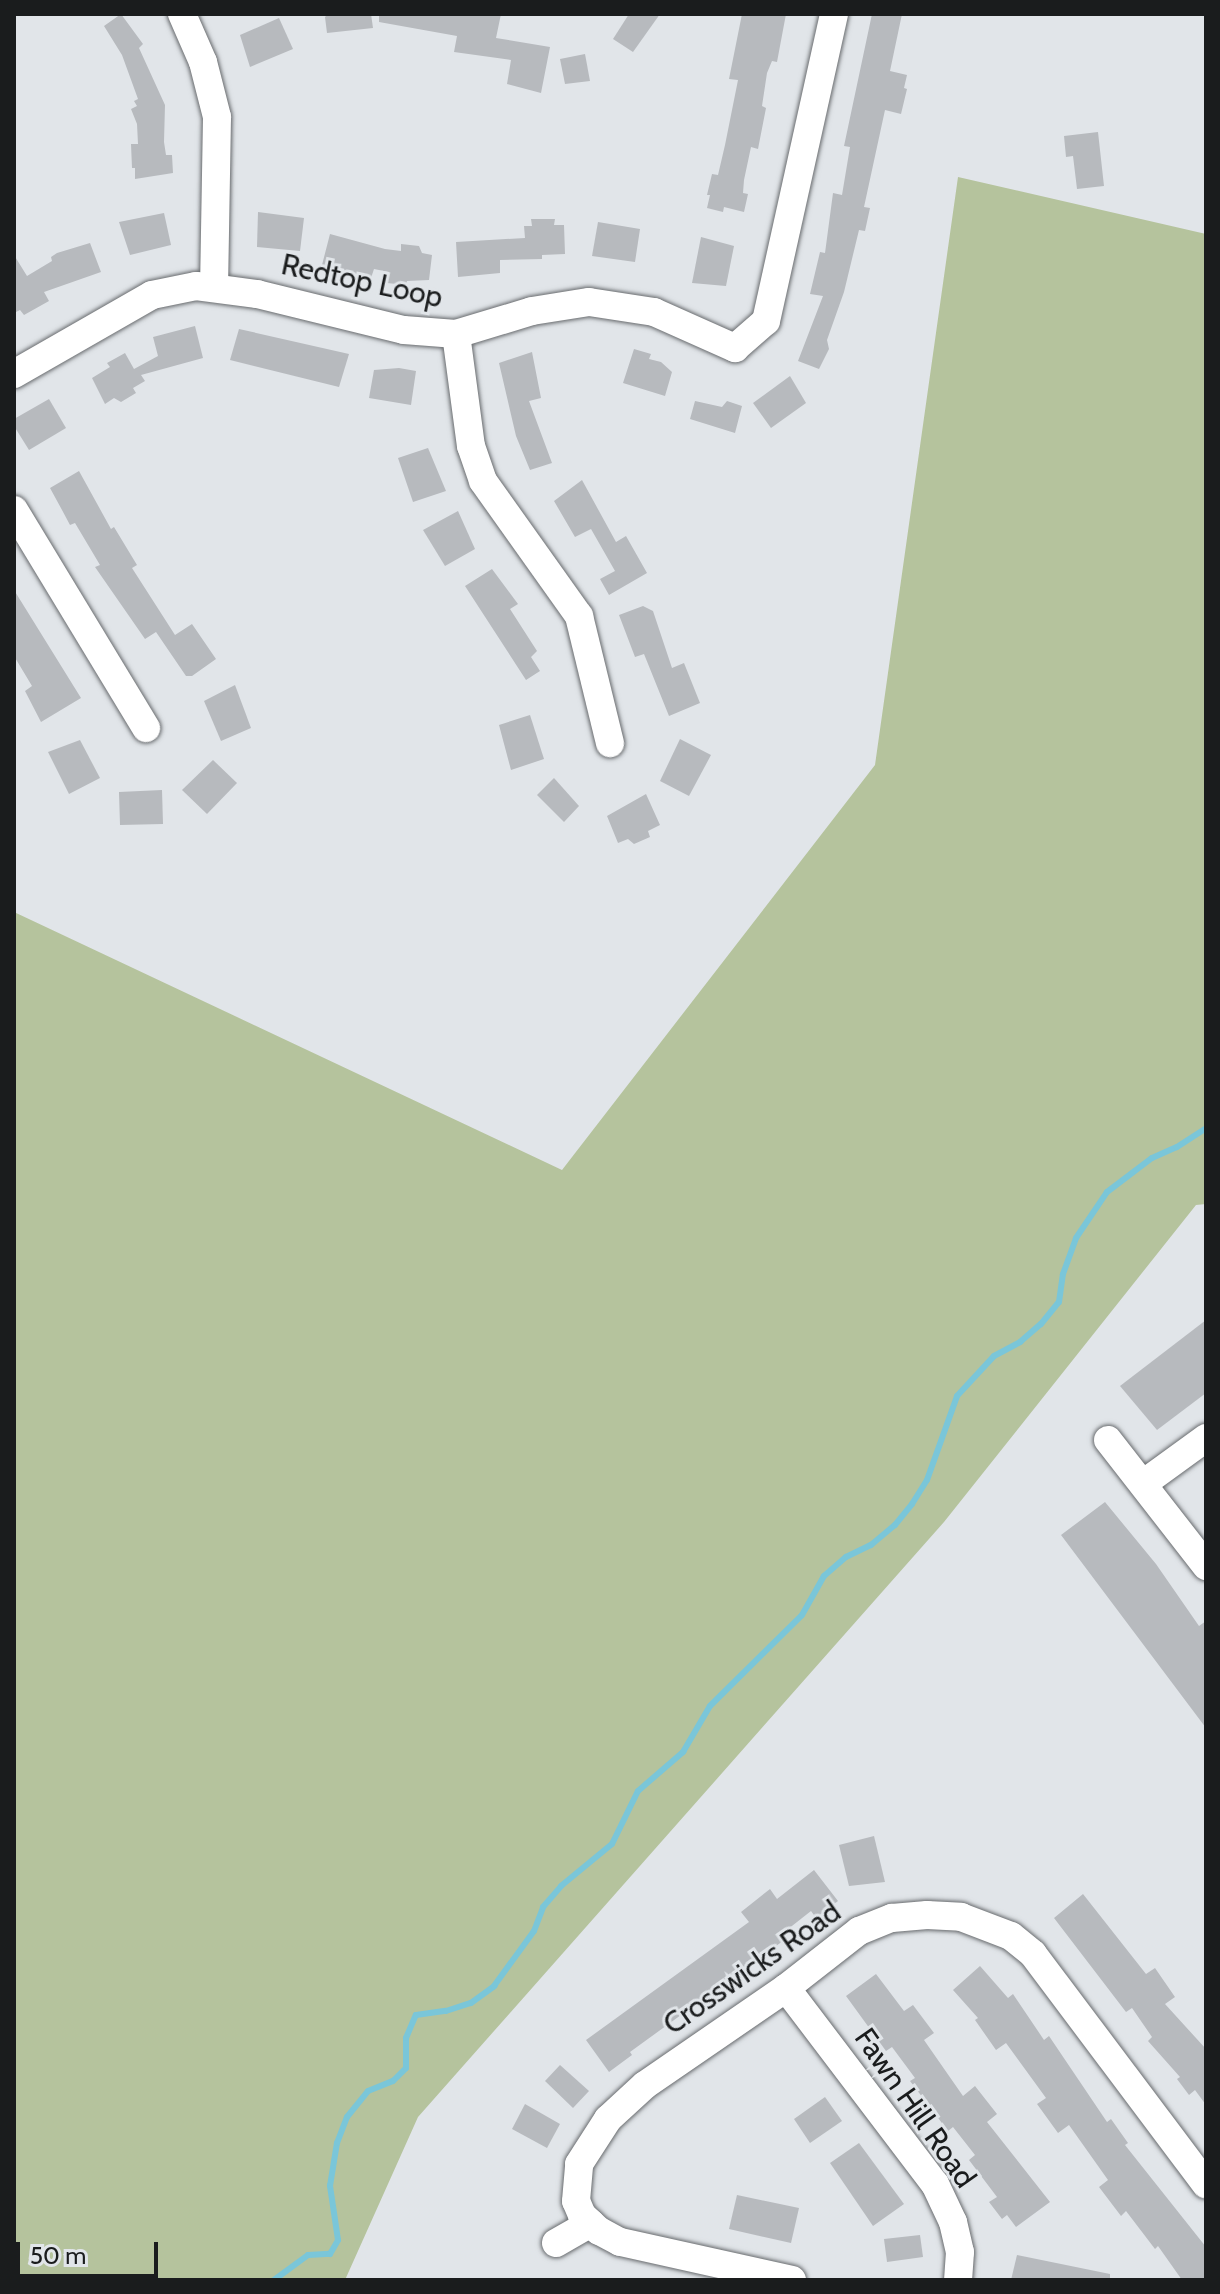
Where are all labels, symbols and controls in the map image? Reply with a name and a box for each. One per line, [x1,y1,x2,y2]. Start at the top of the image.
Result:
street label: Redtop Loop [278,246,446,316]
street label: Crosswicks Road [656,1894,848,2042]
street label: Fawn Hill Road [847,2021,983,2195]
scale bar [20,2226,162,2276]
text: 50 m [30,2241,86,2270]

